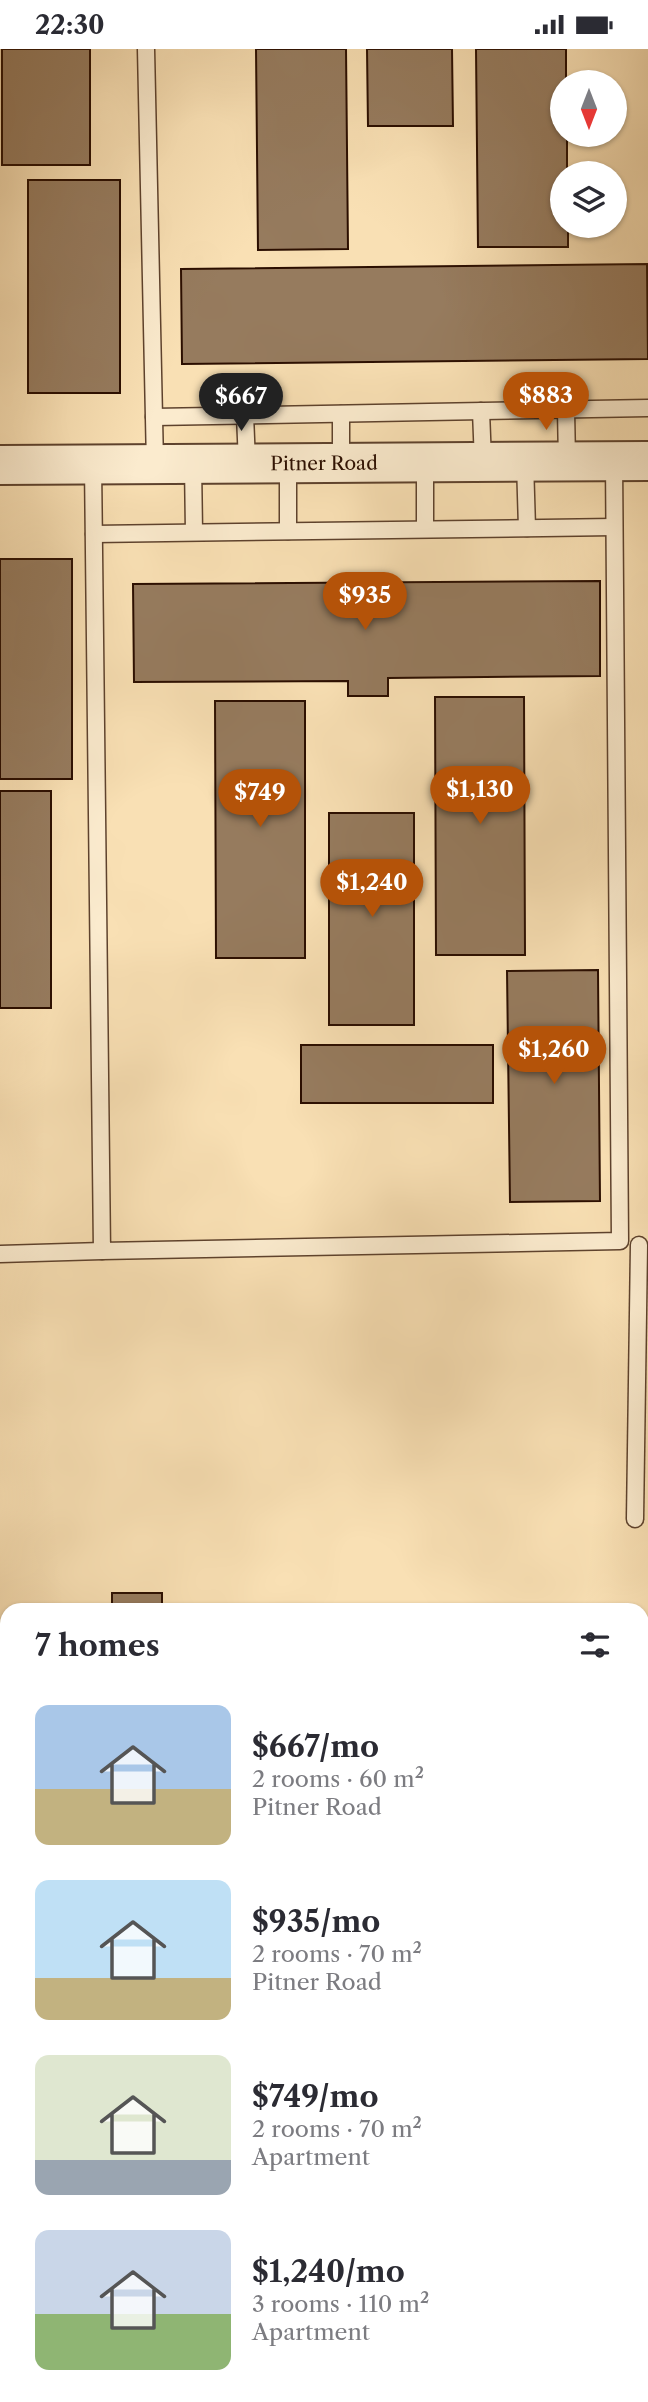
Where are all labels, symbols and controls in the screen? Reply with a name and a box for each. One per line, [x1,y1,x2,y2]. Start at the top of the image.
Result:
text: 22:30 [35,9,105,41]
north arrow [550,70,626,147]
map controls [550,70,627,238]
button: layers [550,161,627,238]
pin: $667 [200,373,282,433]
pin: $883 [505,373,587,432]
text: $883 [519,381,573,409]
text: $667 [215,382,267,410]
street label: Pitner Road [270,451,378,475]
pin: $935 [324,573,406,632]
text: $935 [339,581,391,609]
pin: $1,130 [423,767,537,826]
pin: $749 [219,769,301,829]
text: $1,130 [446,775,514,803]
text: $749 [234,778,286,806]
pin: $1,240 [315,859,429,919]
text: $1,240 [336,868,408,896]
pin: $1,260 [497,1027,611,1086]
text: $1,260 [518,1035,590,1063]
icon: filters [576,1626,614,1664]
text: 7 homes [35,1627,160,1664]
text: $667/mo [252,1728,379,1765]
icon: home [91,1733,175,1817]
text: 2 rooms · 60 m² [252,1765,424,1793]
text: Pitner Road [252,1793,382,1821]
text: $935/mo [252,1903,380,1940]
icon: home [91,1908,175,1992]
text: 2 rooms · 70 m² [252,1940,422,1968]
text: Pitner Road [252,1968,382,1996]
text: $749/mo [252,2078,378,2115]
icon: home [91,2083,175,2167]
text: 2 rooms · 70 m² [252,2115,422,2143]
text: Apartment [252,2143,370,2171]
text: $1,240/mo [252,2253,405,2290]
icon: home [91,2258,175,2342]
text: 3 rooms · 110 m² [252,2290,429,2318]
text: Apartment [252,2318,370,2346]

